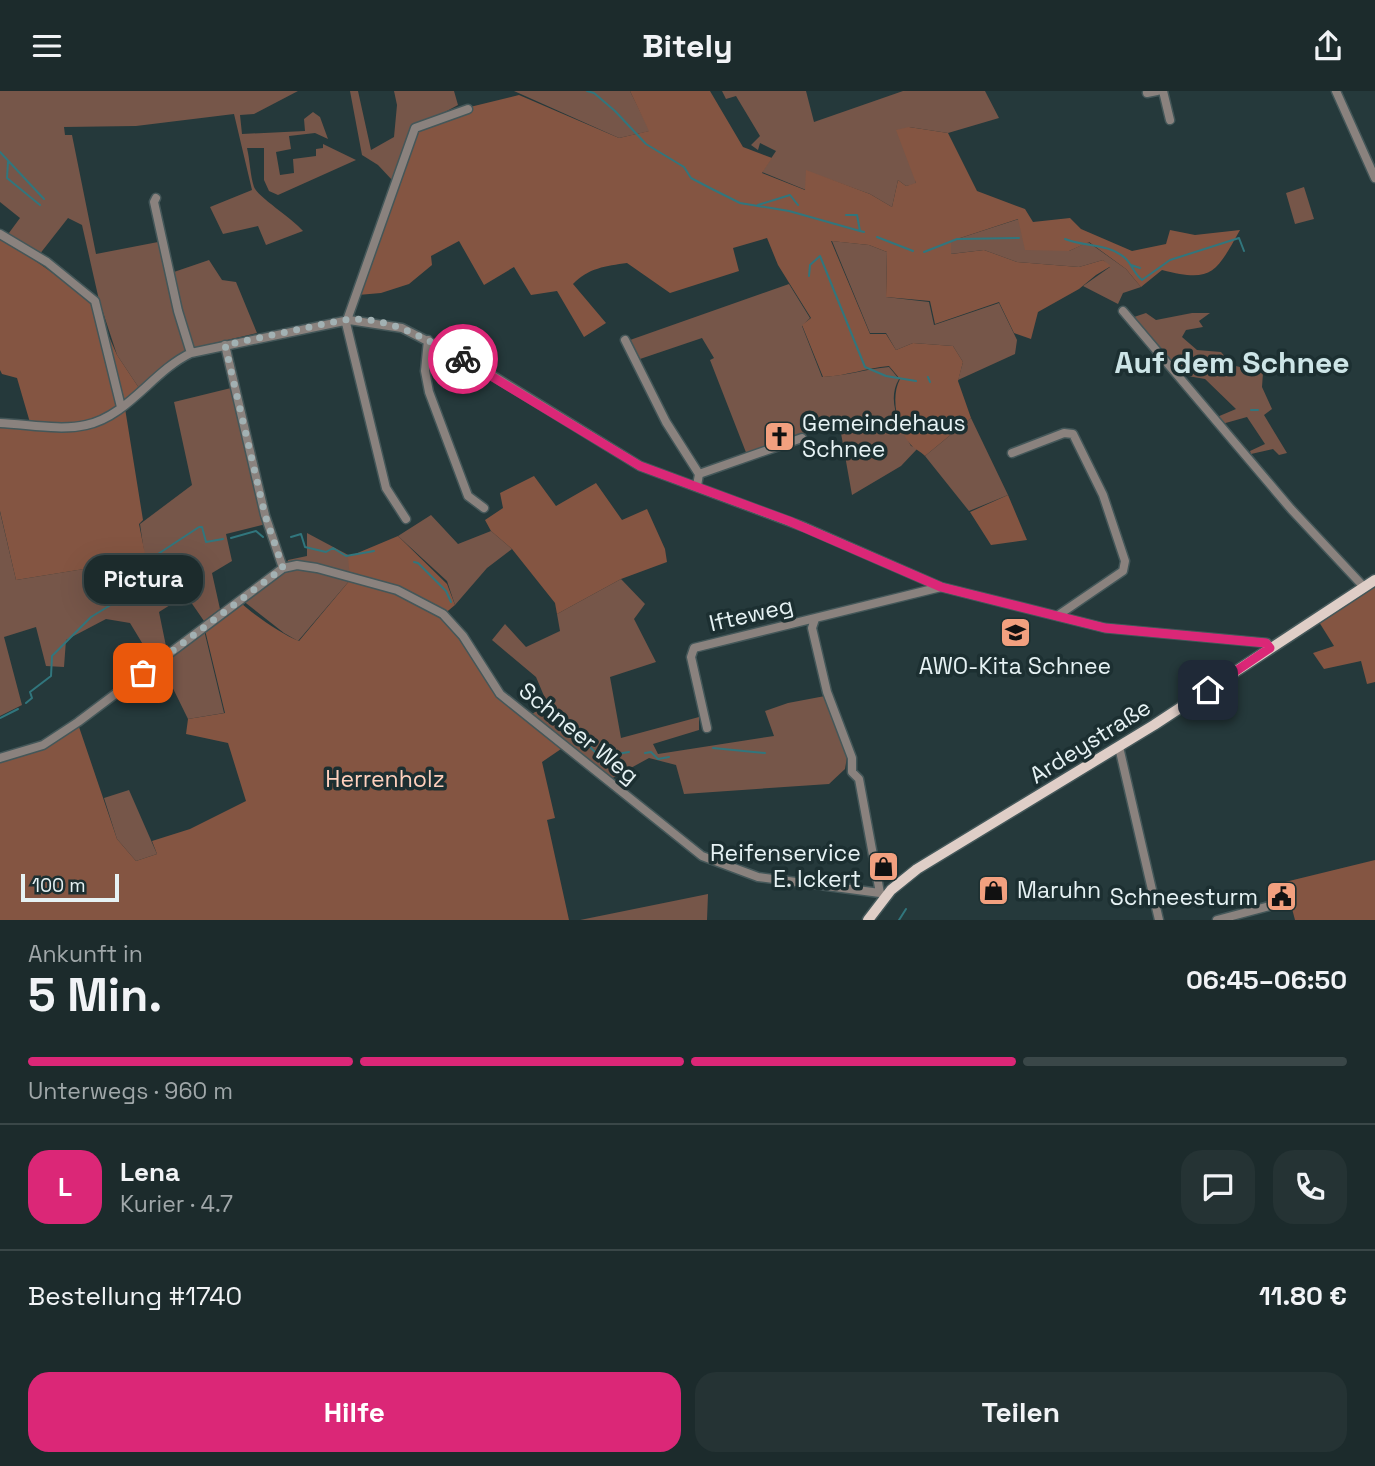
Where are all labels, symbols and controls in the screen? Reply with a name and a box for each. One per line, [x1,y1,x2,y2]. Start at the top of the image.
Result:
text: Bitely [642,26,733,66]
icon: menu [28,27,66,65]
icon: share [1309,27,1347,65]
courier [428,324,498,394]
icon: bike [444,340,482,378]
district label: Auf dem Schnee [1114,343,1350,382]
place label: Gemeindehaus Schnee [802,408,966,464]
church icon: Gemeindehaus Schnee [762,419,796,453]
callout: Pictura [83,554,202,603]
text: Pictura [104,564,183,594]
street label: Ifteweg [706,590,796,638]
school or university icon: AWO-Kita Schnee [998,615,1032,649]
pin [113,643,173,703]
place label: AWO-Kita Schnee [919,651,1111,681]
icon: bag [124,654,162,692]
pin [1178,660,1238,720]
icon: home [1189,671,1227,709]
street label: Schneer Weg [513,675,645,791]
street label: Ardeystraße [1024,692,1156,790]
park label: Herrenholz [325,764,445,794]
place label: Reifenservice E. Ickert [710,838,861,894]
shop icon: Reifenservice E. Ickert [867,849,901,883]
scale bar [21,871,119,903]
text: 100 m [32,873,86,898]
shop icon: Maruhn [977,873,1011,907]
place label: Maruhn [1017,875,1101,905]
public building icon: Schneesturm [1264,880,1298,914]
place label: Schneesturm [1110,882,1258,912]
text: Ankunft in [28,939,143,969]
text: 06:45–06:50 [1186,963,1347,997]
text: 5 Min. [28,966,162,1024]
text: Unterwegs · 960 m [28,1076,233,1106]
button: chat [1181,1150,1255,1224]
button: phone [1273,1150,1347,1224]
text: Lena [120,1155,180,1189]
text: L [58,1170,72,1204]
text: Kurier · 4.7 [120,1189,233,1219]
text: Bestellung #1740 [28,1279,242,1313]
text: 11.80 € [1259,1279,1347,1313]
button: Hilfe [28,1372,681,1452]
button: Teilen [695,1372,1347,1452]

